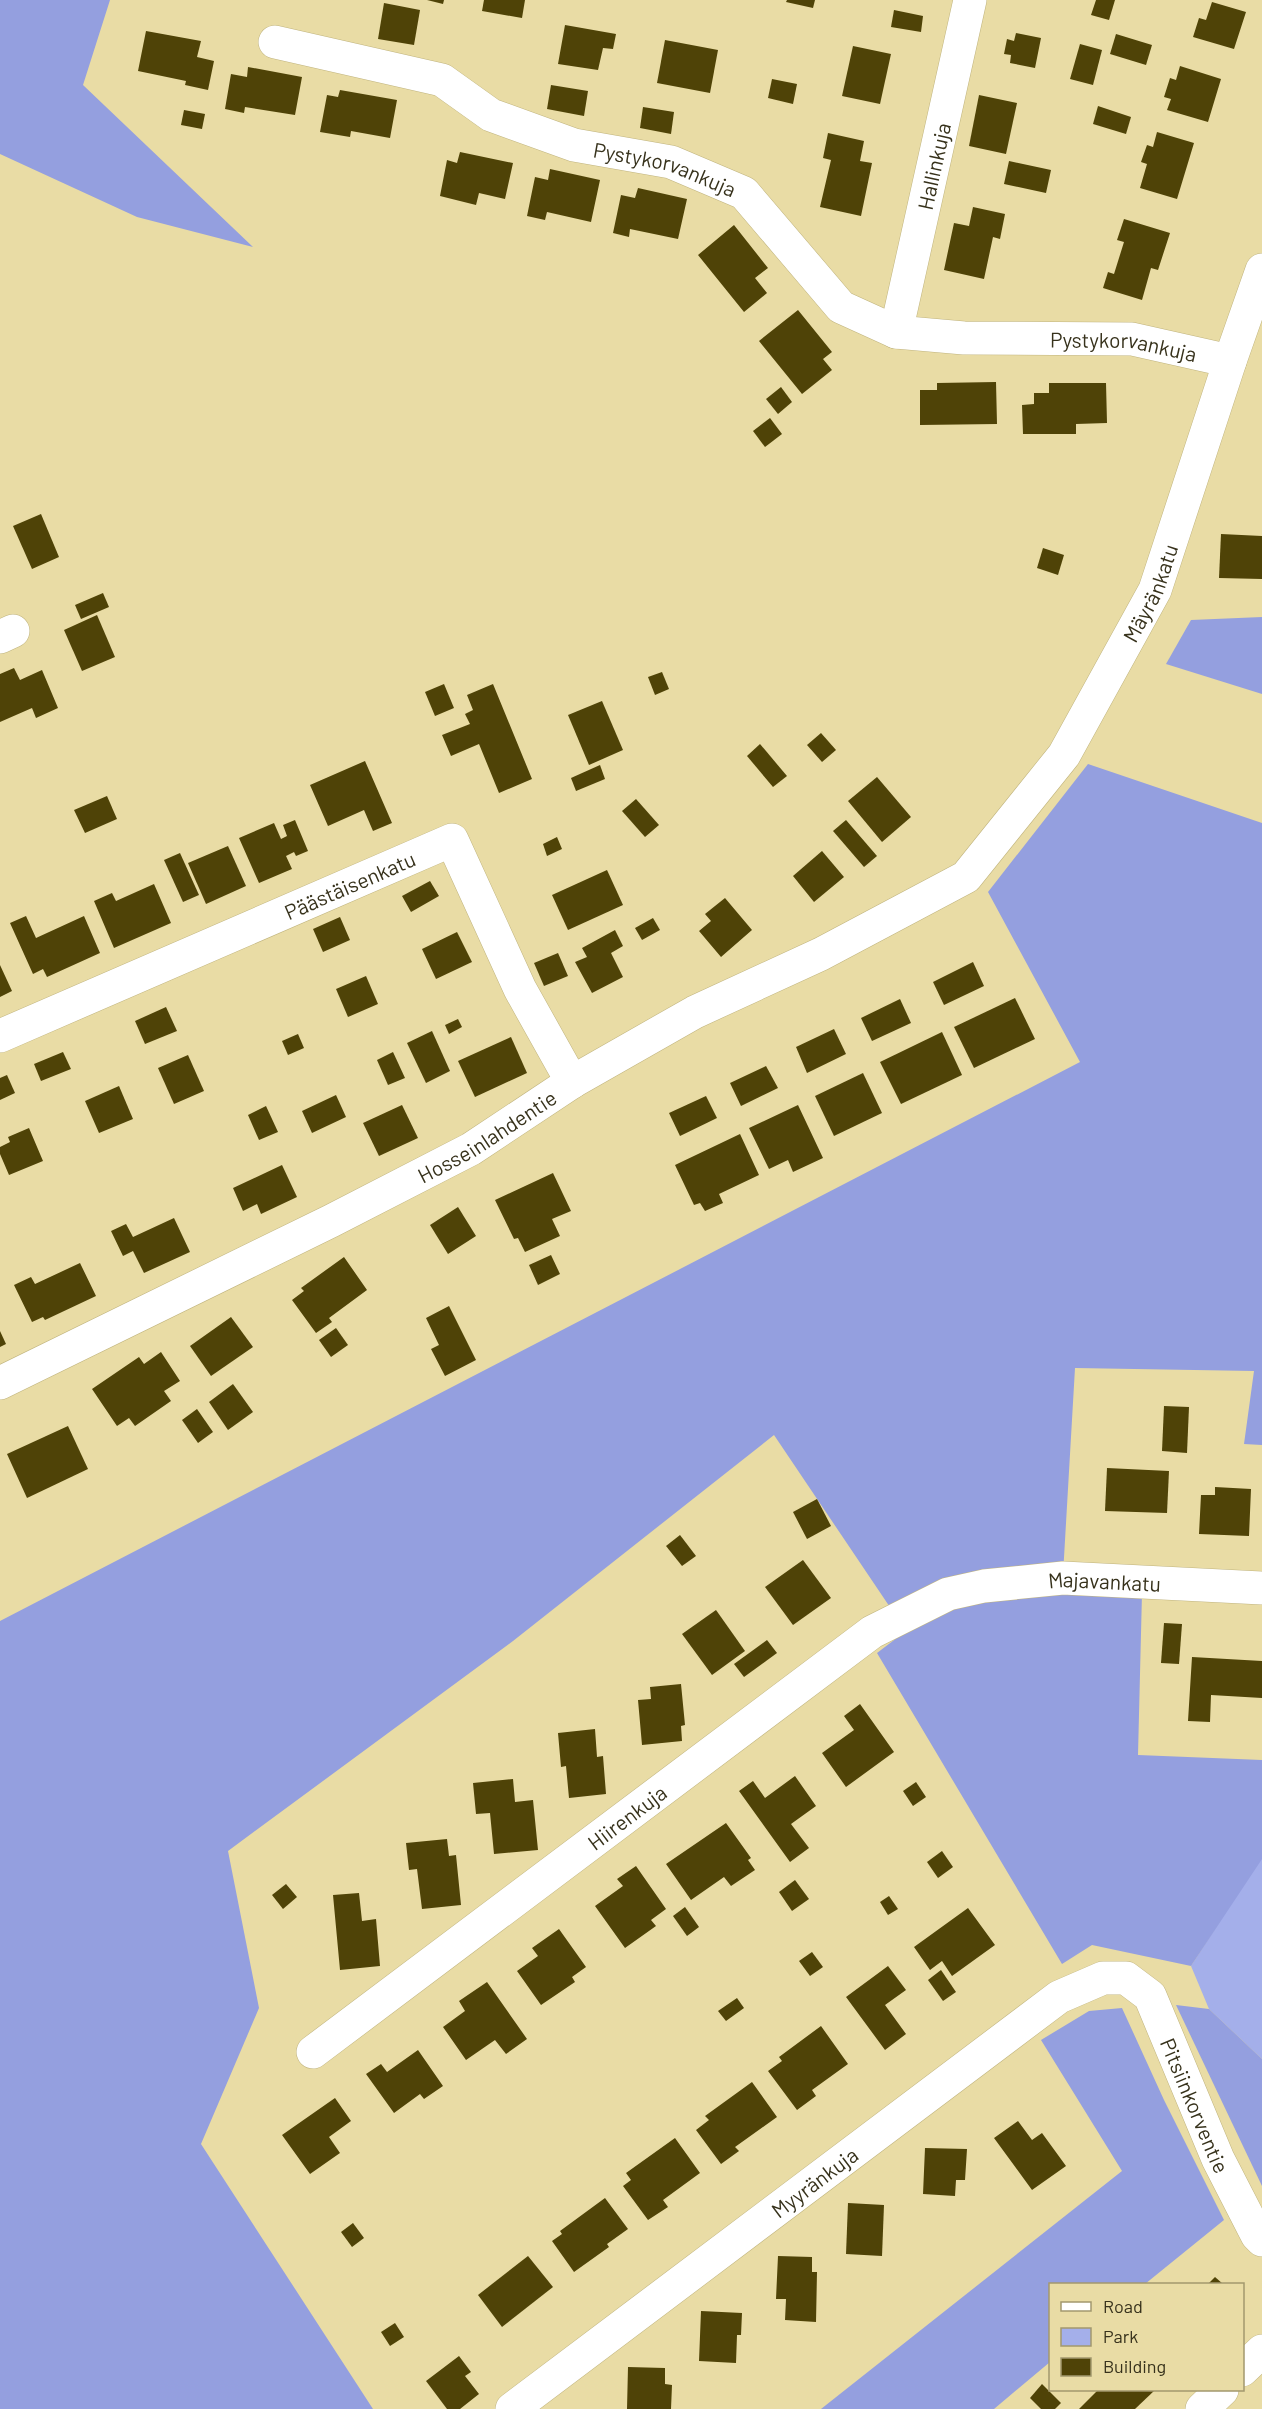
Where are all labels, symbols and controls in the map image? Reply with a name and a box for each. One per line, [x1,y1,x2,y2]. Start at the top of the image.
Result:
street label: Hallinkuja [911,120,955,212]
street label: Pystykorvankuja [592,136,740,201]
street label: Pystykorvankuja [1050,326,1199,366]
street label: Mäyränkatu [1117,541,1182,646]
street label: Päästäisenkatu [280,845,419,924]
street label: Hosseinlahdentie [413,1084,560,1187]
street label: Majavankatu [1047,1566,1162,1595]
street label: Hiirenkuja [582,1779,671,1854]
street label: Pitsiinkorventie [1156,2034,1235,2177]
street label: Myyränkuja [766,2141,862,2222]
legend [1049,2283,1244,2391]
text: Road [1103,2295,1143,2317]
text: Park [1103,2325,1138,2347]
text: Building [1103,2355,1166,2377]

